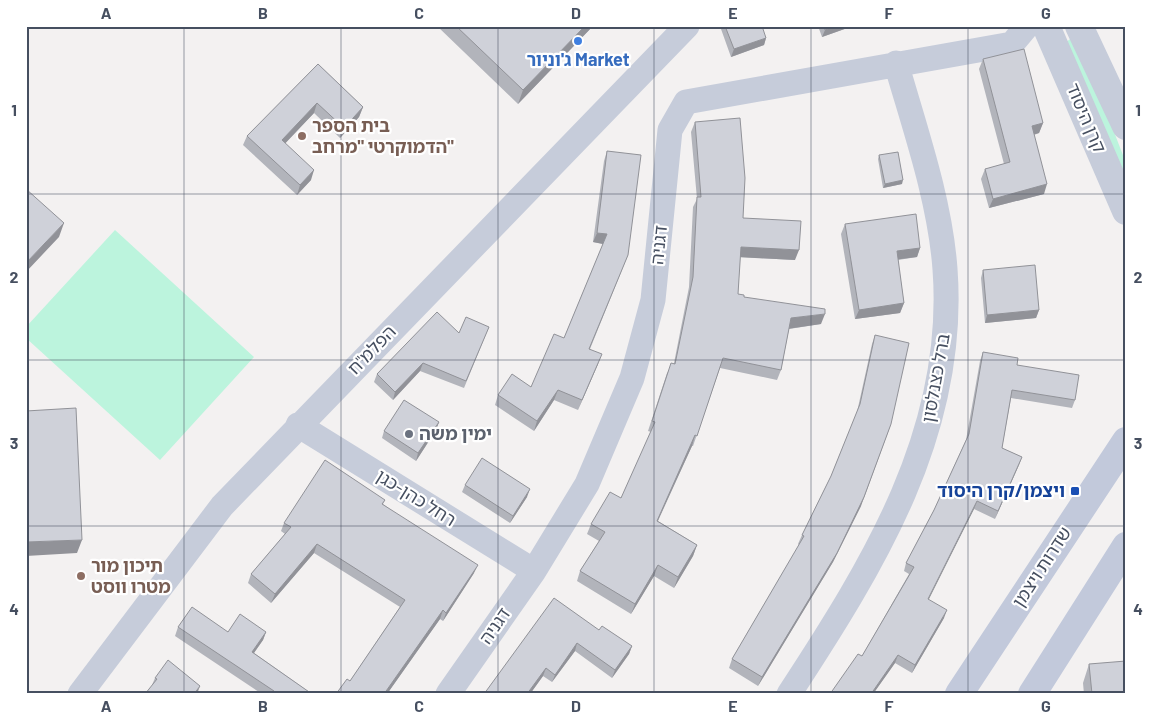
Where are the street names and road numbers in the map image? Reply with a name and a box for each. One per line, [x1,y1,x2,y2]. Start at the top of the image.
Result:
street label: קרן היסוד [1062,80,1111,156]
street label: דגניה [645,224,671,266]
street label: הפלמ"ח [343,320,400,378]
street label: ברל כצנלסון [916,331,954,424]
street label: רחל כהן-כגן [373,464,460,530]
street label: שדרות ויצמן [1007,522,1075,611]
street label: דגניה [474,603,515,648]

